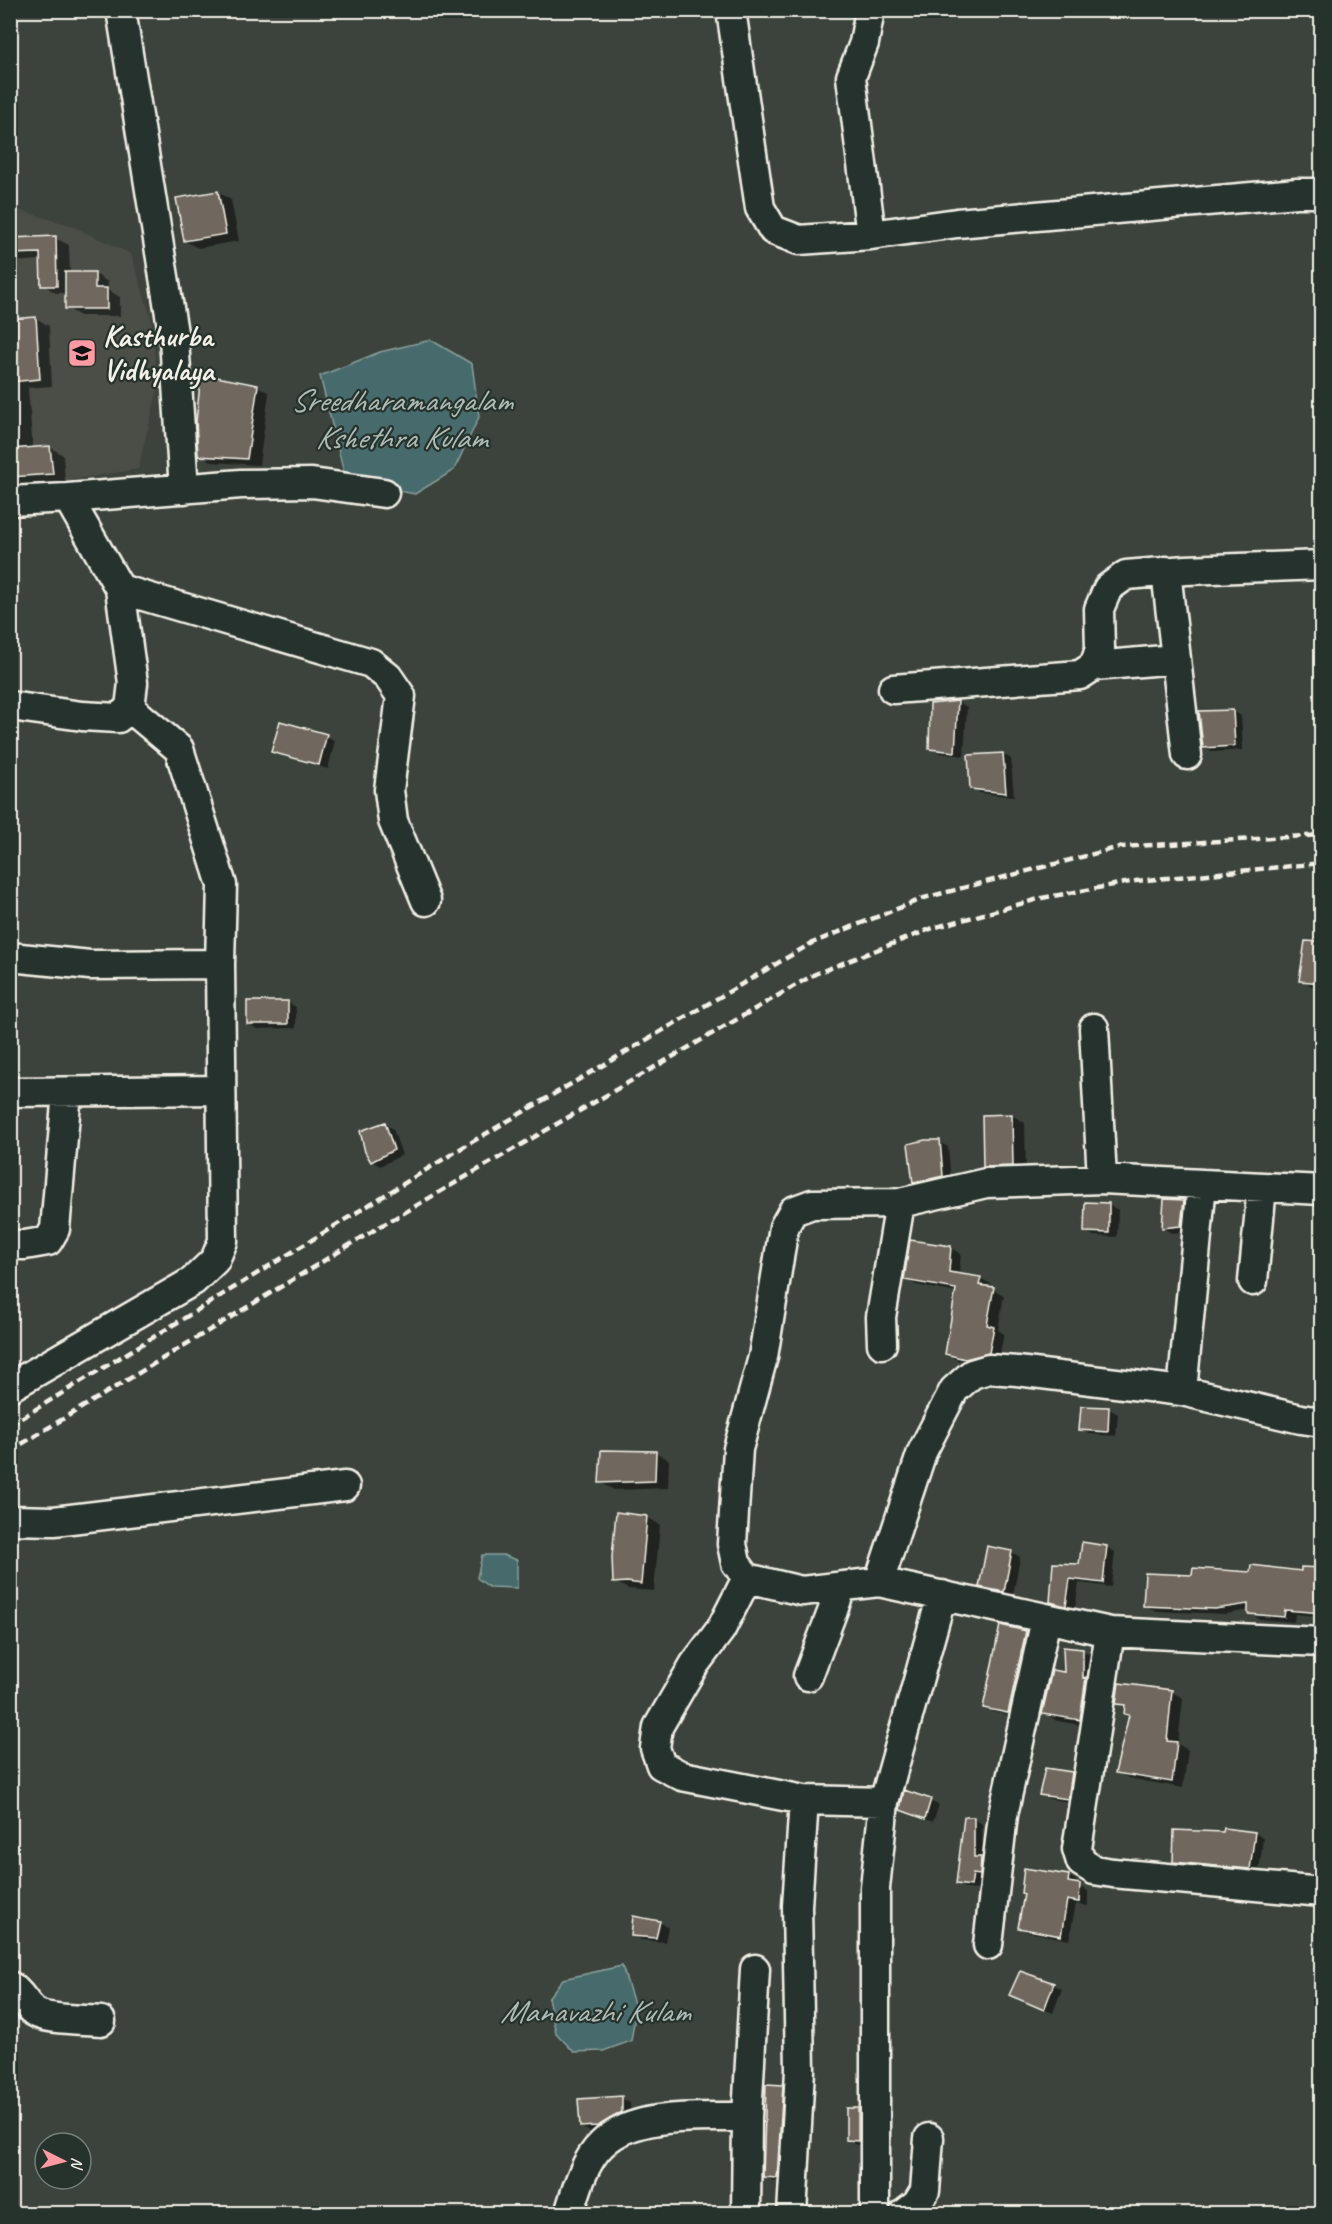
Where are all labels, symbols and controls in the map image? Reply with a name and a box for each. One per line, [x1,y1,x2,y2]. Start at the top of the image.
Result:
place label: Kasthurba Vidhyalaya [103,317,216,390]
school or university icon: Kasthurba Vidhyalaya [66,337,98,369]
water label: Sreedharamangalam Kshethra Kulam [290,380,514,458]
water label: Manavazhi Kulam [500,1991,692,2032]
north arrow [33,2131,93,2191]
text: N [66,2156,87,2172]

